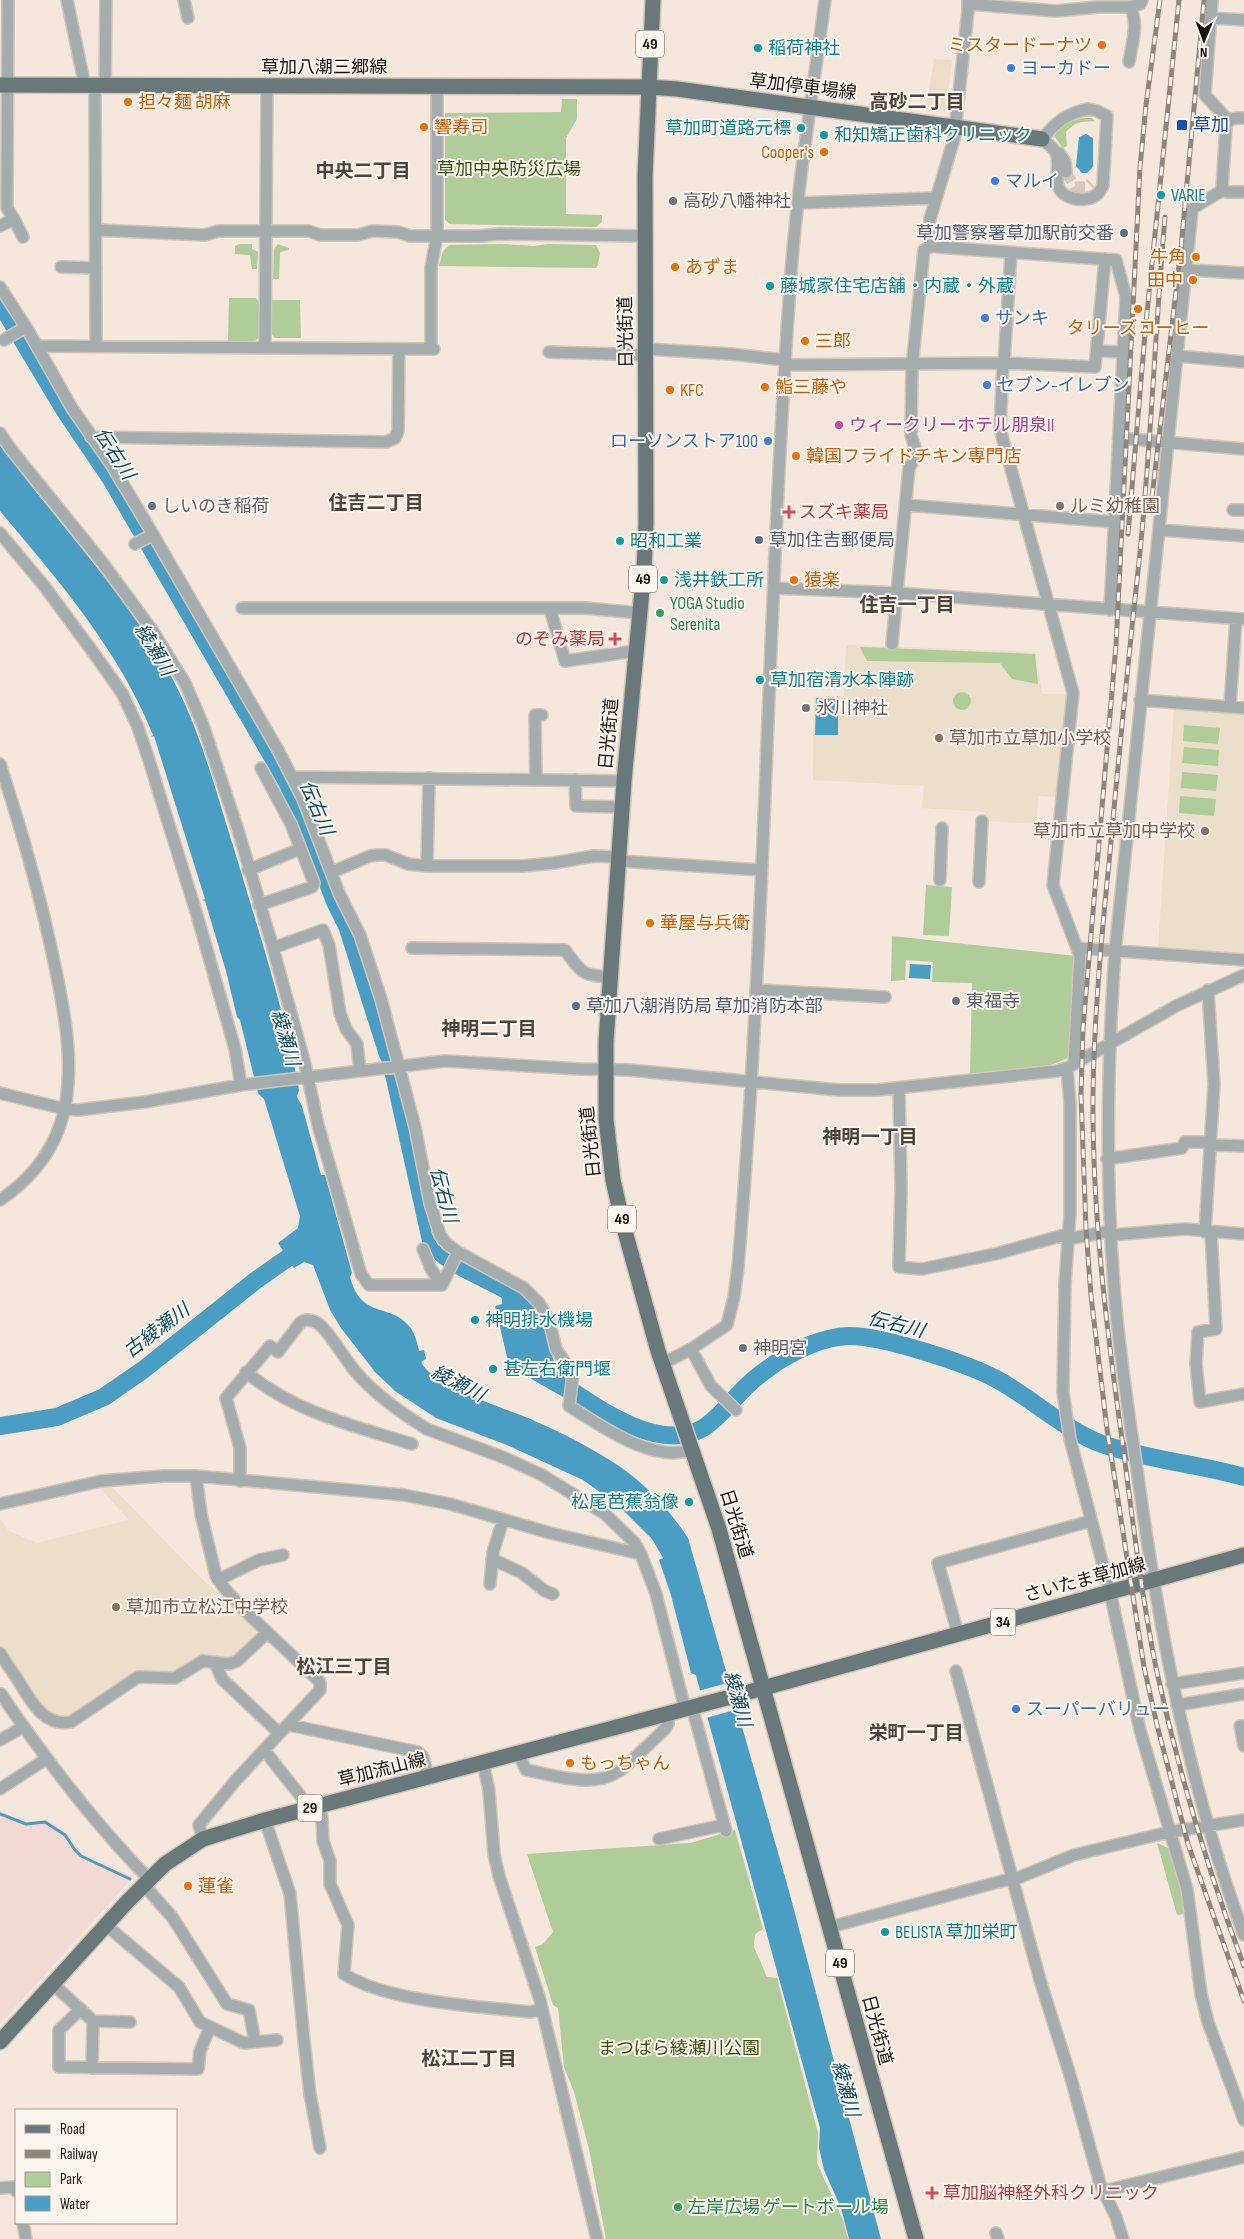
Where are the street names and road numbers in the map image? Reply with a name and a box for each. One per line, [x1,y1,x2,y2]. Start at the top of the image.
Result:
road number: 49 [636,31,664,58]
street label: 草加八潮三郷線 [261,57,387,78]
street label: 草加停車場線 [748,70,858,104]
street label: 日光街道 [615,296,637,368]
road number: 49 [629,566,657,592]
street label: 日光街道 [595,697,623,771]
street label: 日光街道 [577,1105,605,1179]
road number: 49 [608,1206,636,1232]
street label: 日光街道 [715,1487,757,1561]
street label: さいたま草加線 [1022,1554,1148,1606]
road number: 34 [990,1608,1016,1635]
street label: 草加流山線 [336,1749,428,1791]
road number: 29 [298,1795,322,1822]
road number: 49 [826,1950,854,1976]
street label: 日光街道 [858,1993,896,2067]

